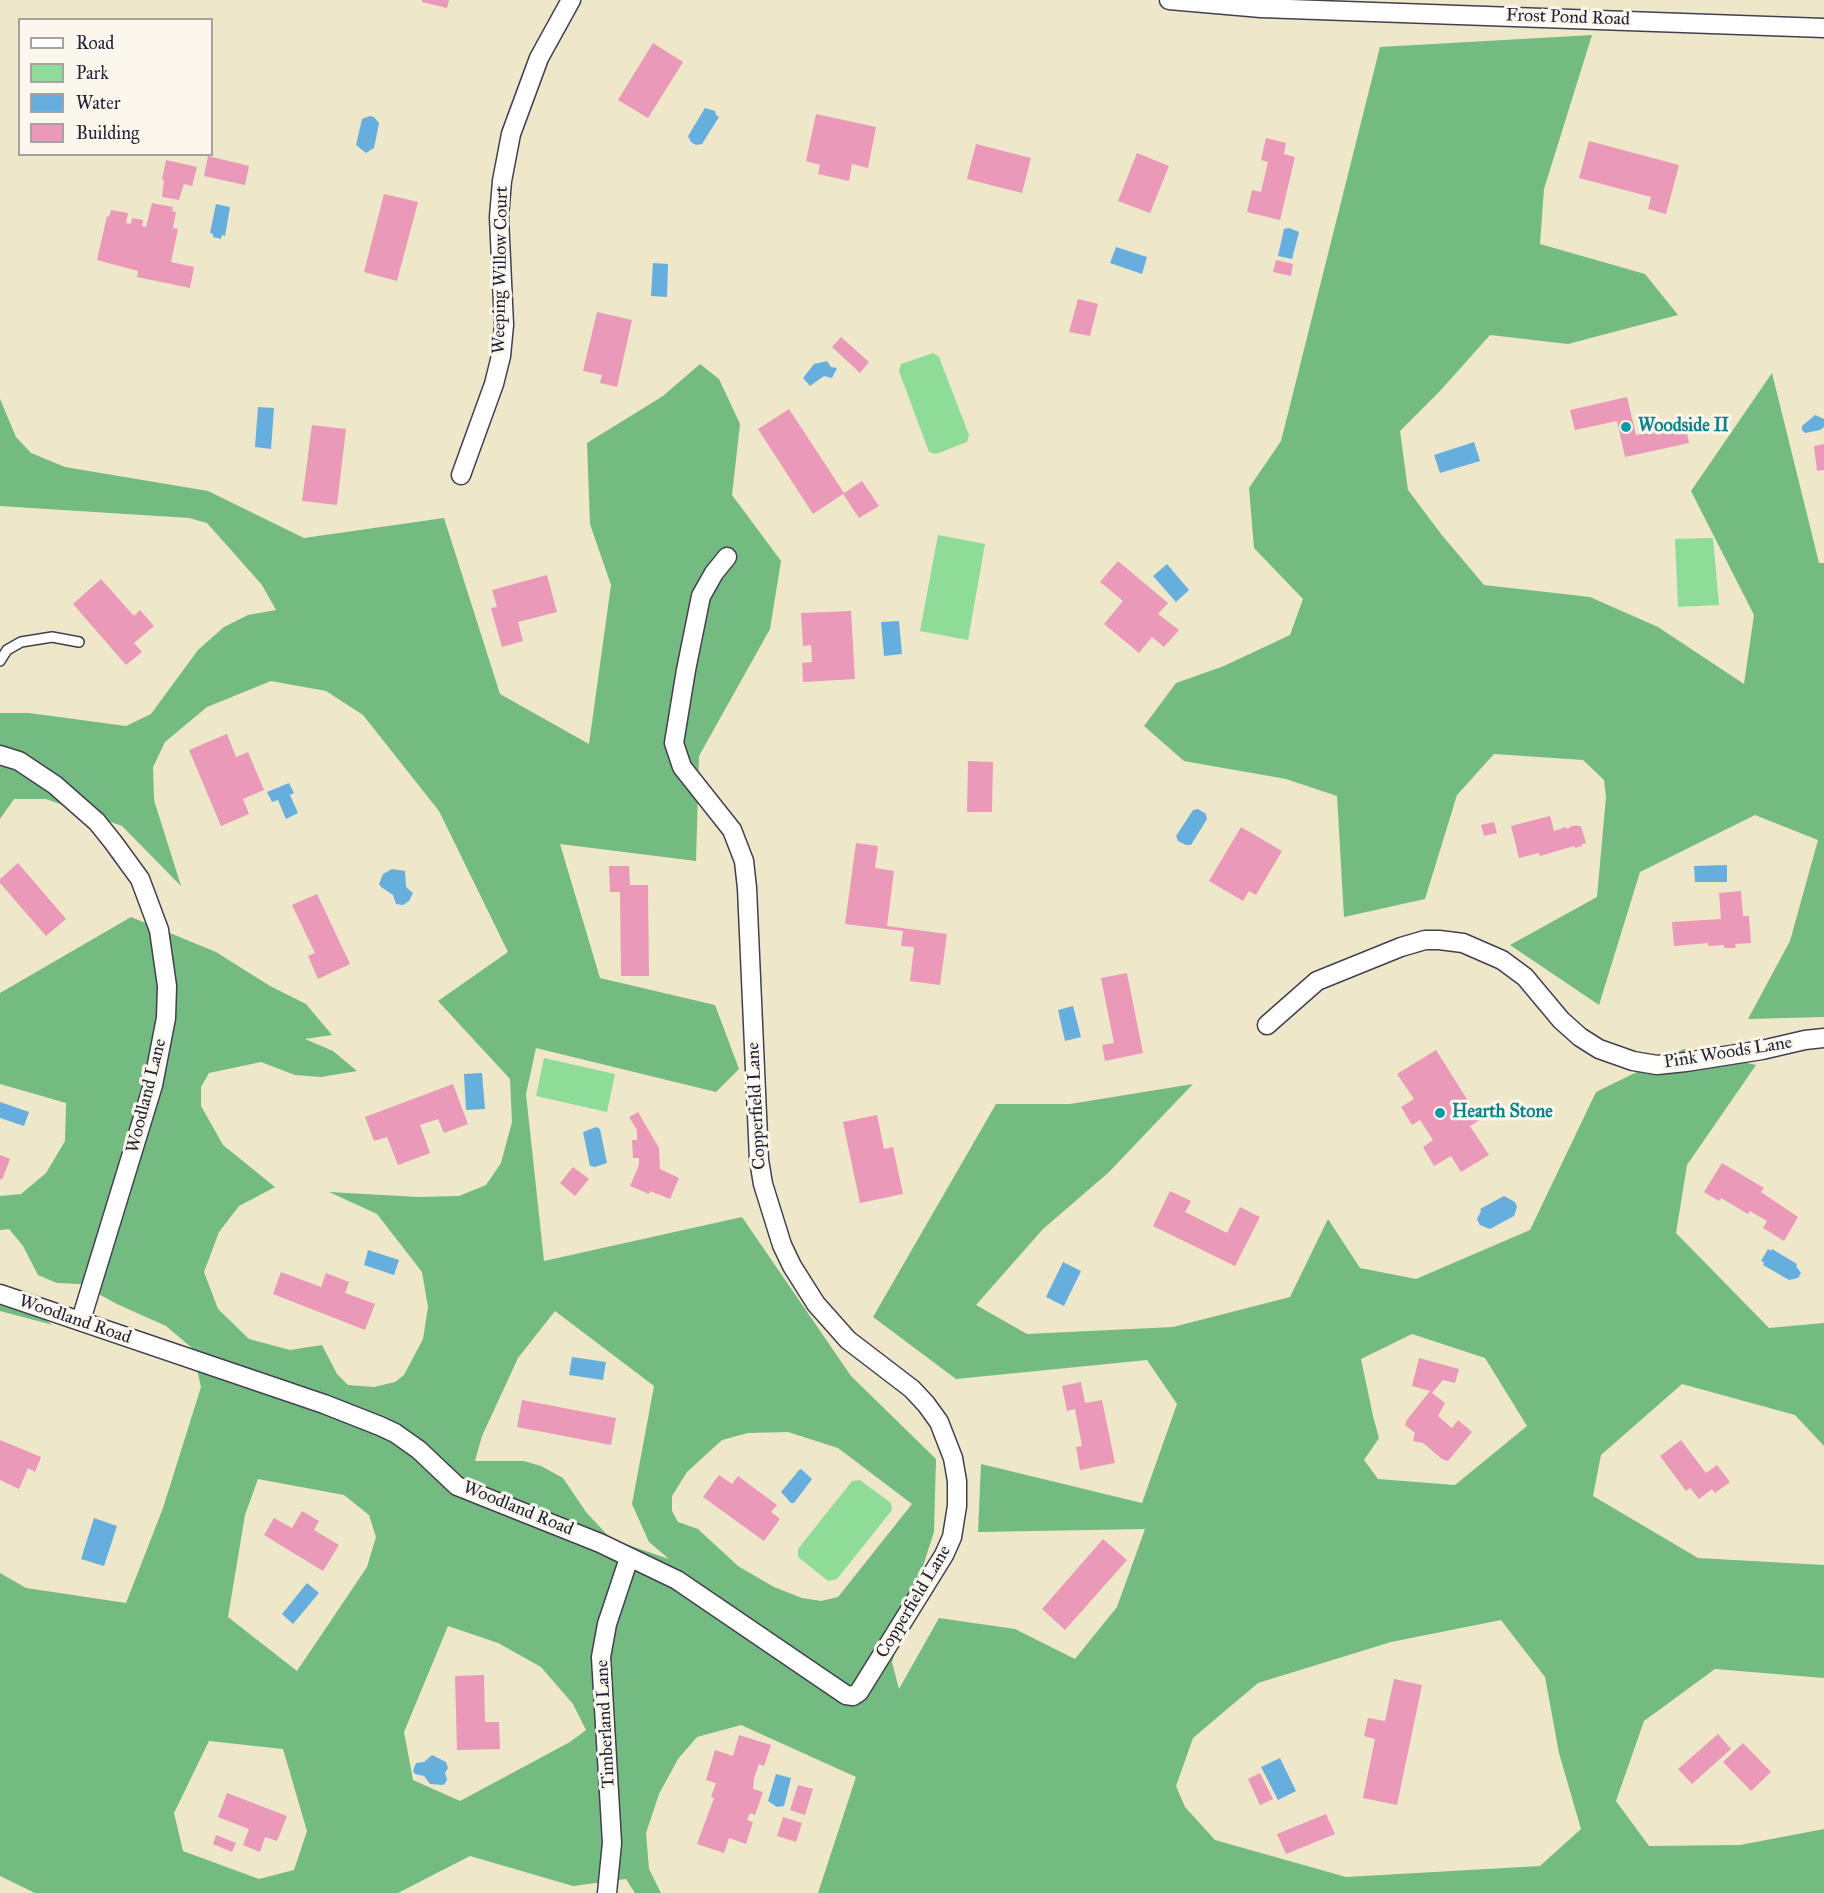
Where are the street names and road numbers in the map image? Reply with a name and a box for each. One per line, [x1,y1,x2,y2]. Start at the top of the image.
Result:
street label: Frost Pond Road [1506,5,1630,31]
street label: Weeping Willow Court [489,186,513,354]
street label: Pink Woods Lane [1662,1032,1794,1074]
street label: Woodland Lane [122,1037,172,1155]
street label: Copperfield Lane [743,1042,771,1170]
street label: Woodland Road [16,1291,134,1349]
street label: Woodland Road [460,1477,576,1541]
street label: Copperfield Lane [872,1542,956,1662]
street label: Timberland Lane [592,1659,620,1789]

